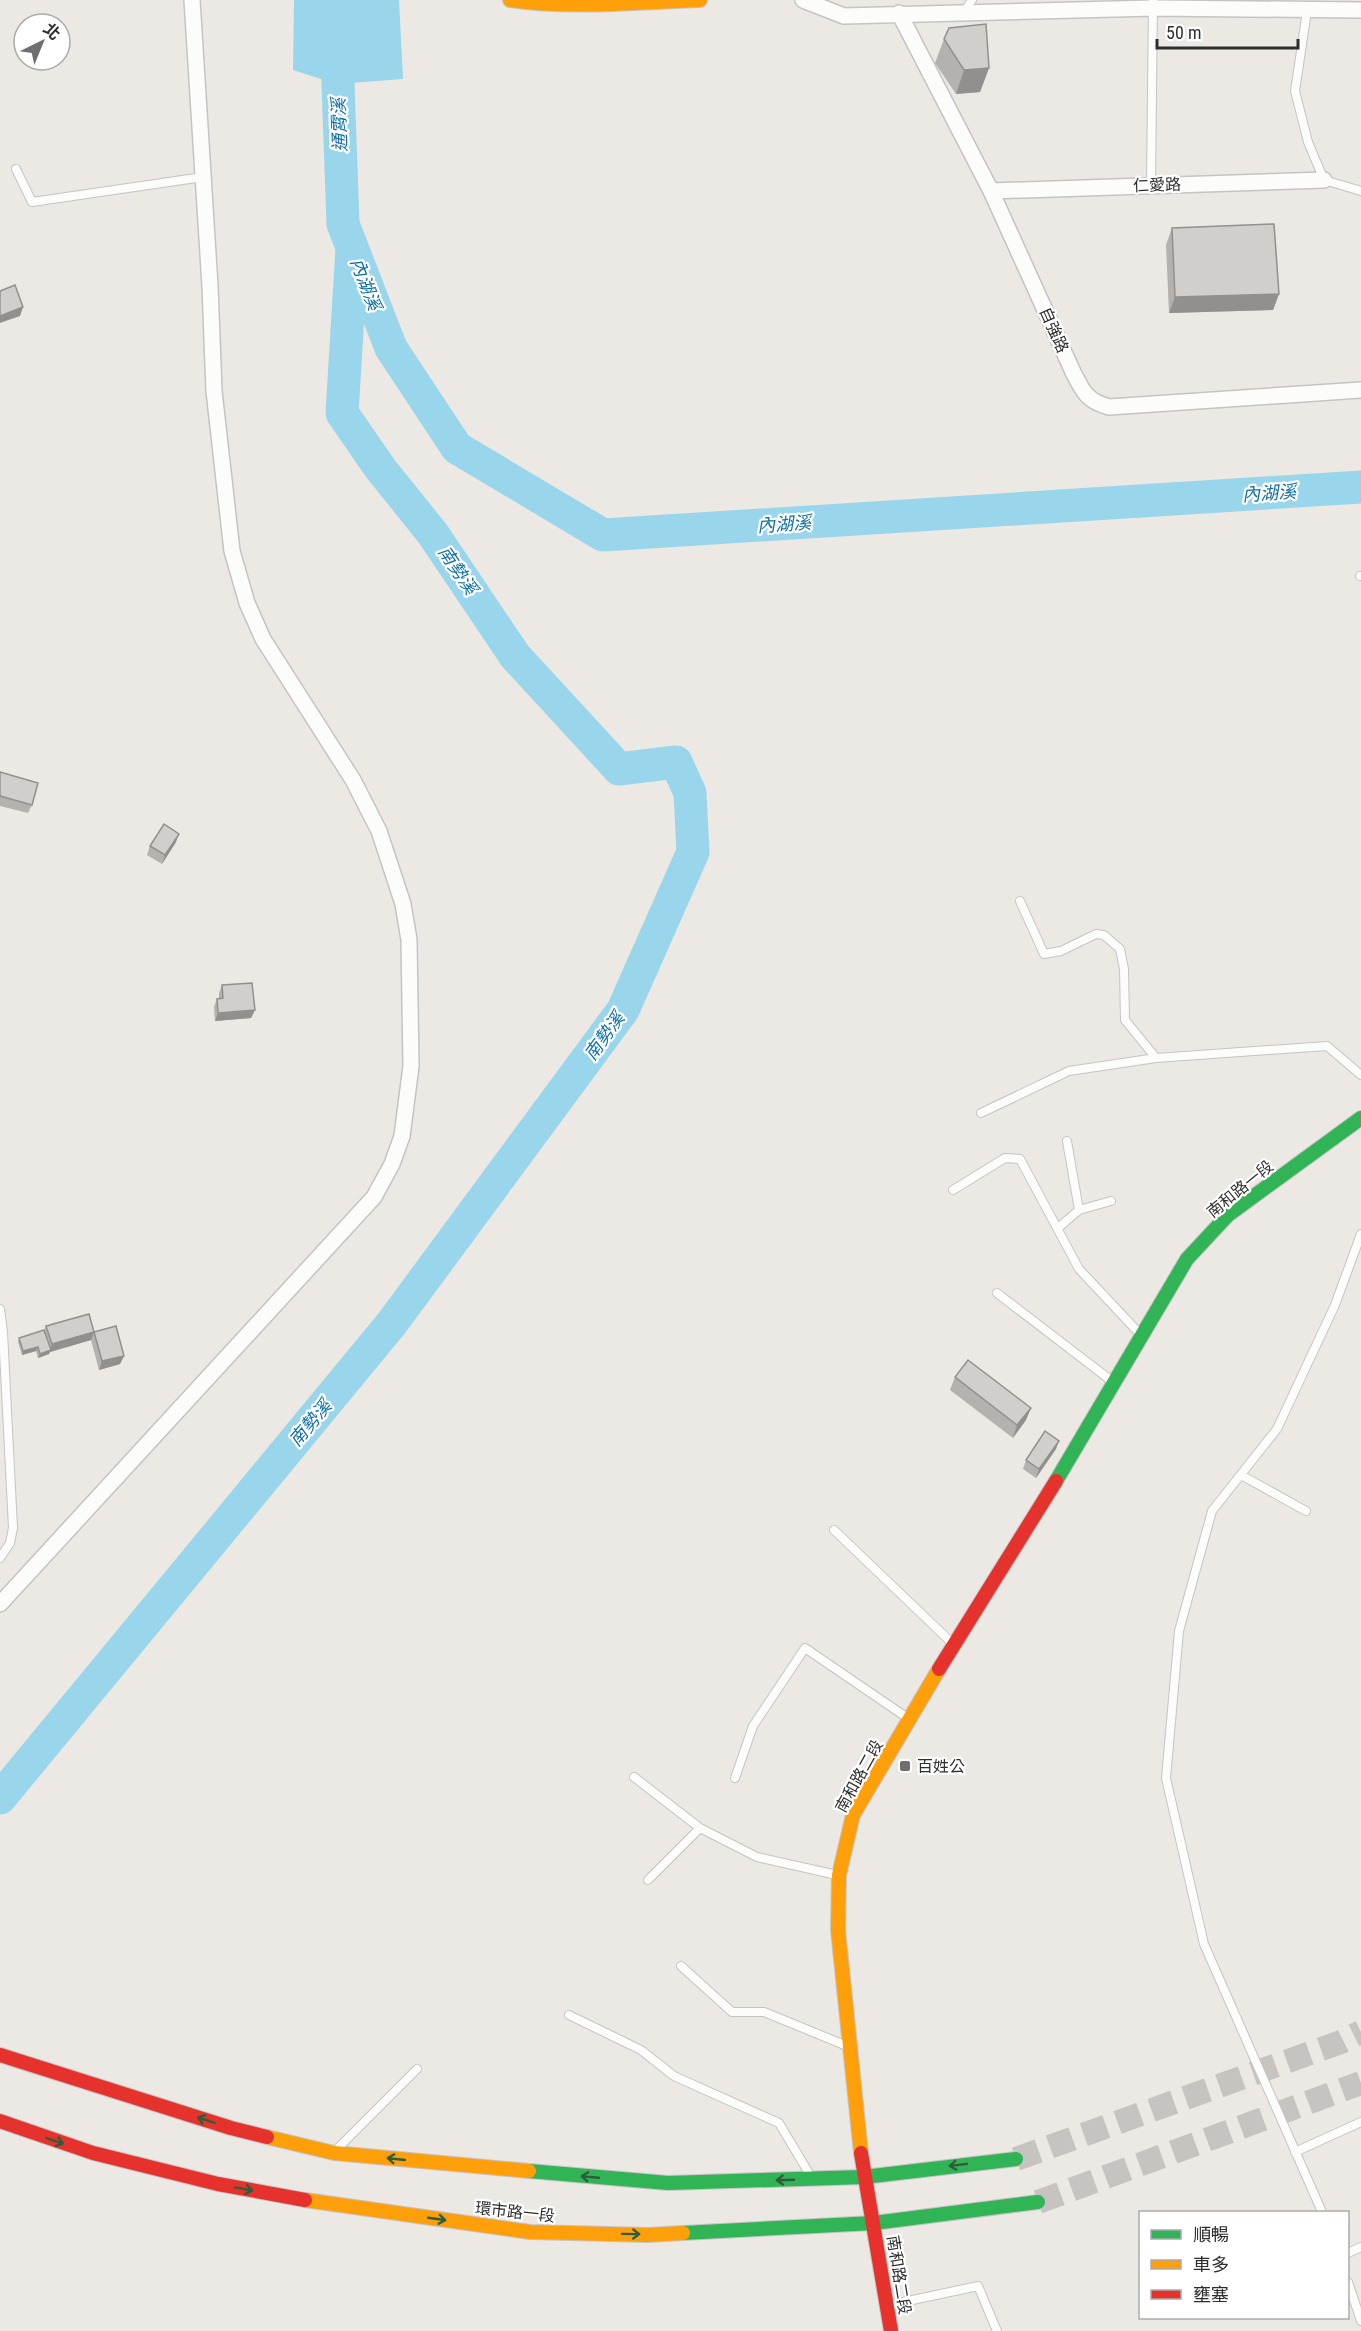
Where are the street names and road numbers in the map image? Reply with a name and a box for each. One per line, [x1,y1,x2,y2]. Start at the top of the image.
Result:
street label: 仁愛路 [1133,175,1181,195]
street label: 自強路 [1036,304,1072,356]
street label: 南和路一段 [1203,1156,1277,1222]
street label: 南和路二段 [831,1736,887,1816]
street label: 環市路一段 [474,2198,556,2226]
street label: 南和路二段 [883,2234,915,2316]

